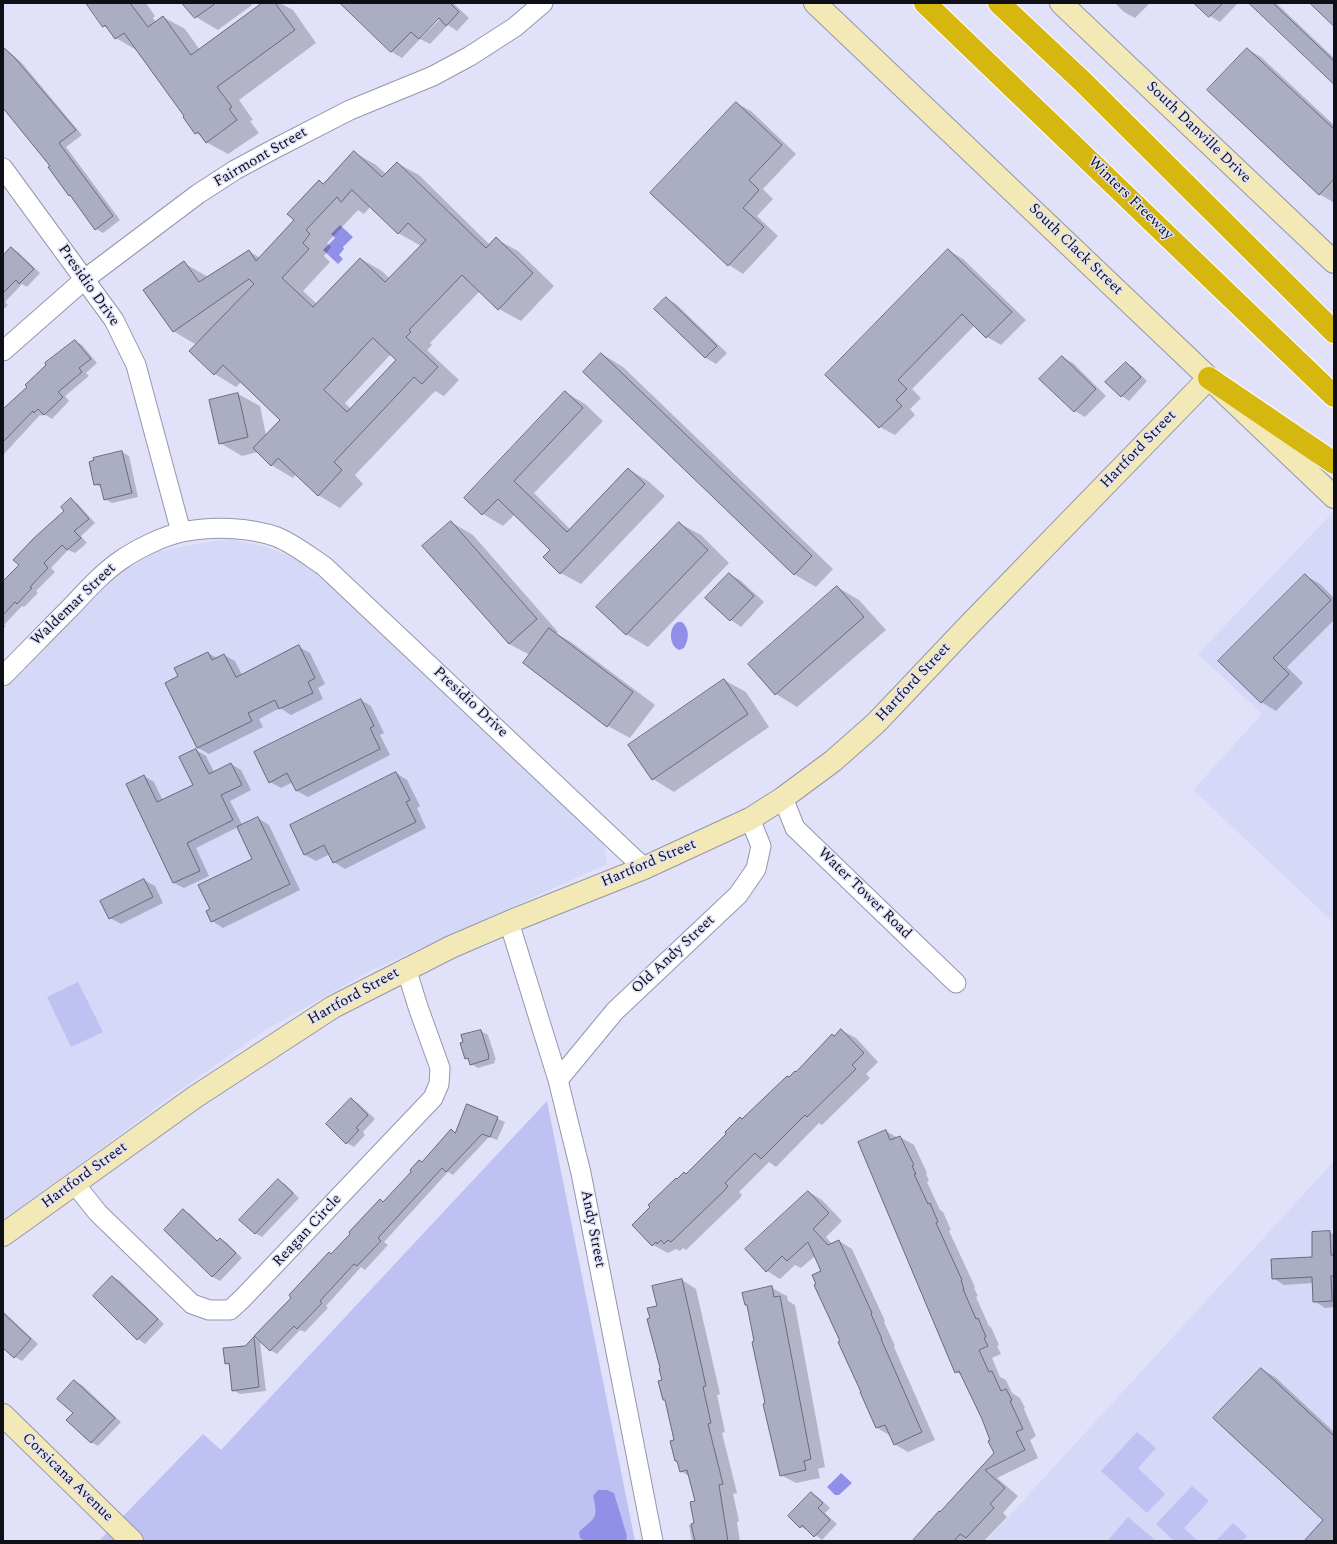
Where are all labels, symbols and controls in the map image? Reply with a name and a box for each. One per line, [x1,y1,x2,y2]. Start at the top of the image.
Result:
street label: South Danville Drive [1142,78,1254,188]
street label: Fairmont Street [211,124,311,192]
street label: Winters Freeway [1084,154,1176,244]
street label: South Clack Street [1024,201,1126,299]
street label: Presidio Drive [53,242,123,330]
street label: Hartford Street [1097,407,1181,493]
street label: Waldemar Street [28,560,120,650]
street label: Hartford Street [873,640,955,726]
street label: Presidio Drive [429,664,511,742]
street label: Hartford Street [599,836,699,892]
street label: Water Tower Road [813,845,915,943]
street label: Old Andy Street [629,912,719,998]
street label: Hartford Street [305,965,403,1029]
street label: Hartford Street [39,1139,131,1213]
street label: Andy Street [576,1189,608,1269]
street label: Reagan Circle [270,1191,346,1271]
street label: Corsicana Avenue [18,1430,116,1526]

